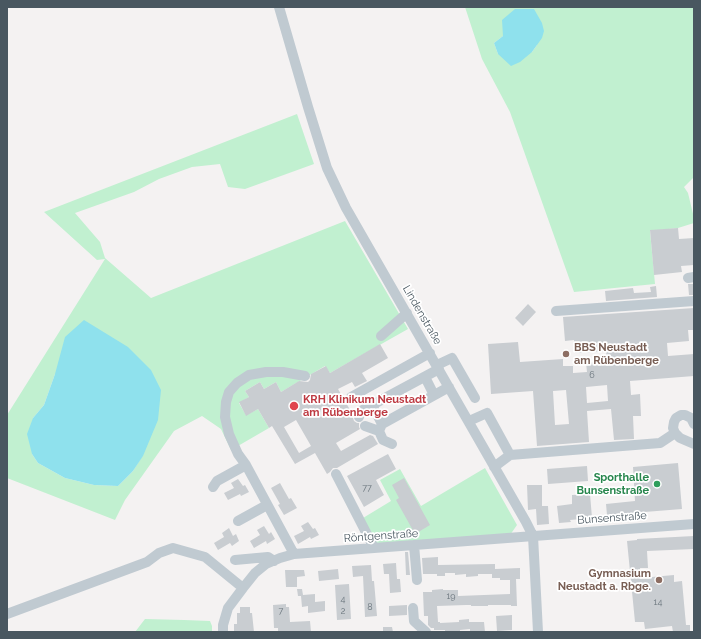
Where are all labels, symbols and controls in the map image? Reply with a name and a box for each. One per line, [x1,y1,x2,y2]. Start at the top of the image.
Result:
street label: Lindenstraße [400,283,444,347]
place label: BBS Neustadt am Rübenberge [574,341,659,367]
marker: BBS Neustadt am Rübenberge [561,349,571,359]
house number: 6 [589,370,595,380]
place label: KRH Klinikum Neustadt am Rübenberge [303,393,426,419]
marker: KRH Klinikum Neustadt am Rübenberge [288,400,300,412]
place label: Sporthalle Bunsenstraße [577,471,649,497]
marker: Sporthalle Bunsenstraße [652,479,662,489]
house number: 77 [362,483,372,493]
street label: Bunsenstraße [577,509,647,527]
street label: Röntgenstraße [343,527,419,545]
place label: Gymnasium Neustadt a. Rbge. [558,567,651,593]
marker: Gymnasium Neustadt a. Rbge. [654,575,664,585]
house number: 19 [446,591,456,601]
house number: 4 [341,594,345,604]
house number: 14 [654,597,662,607]
house number: 8 [367,602,373,612]
house number: 7 [279,606,283,616]
house number: 2 [341,606,345,616]

